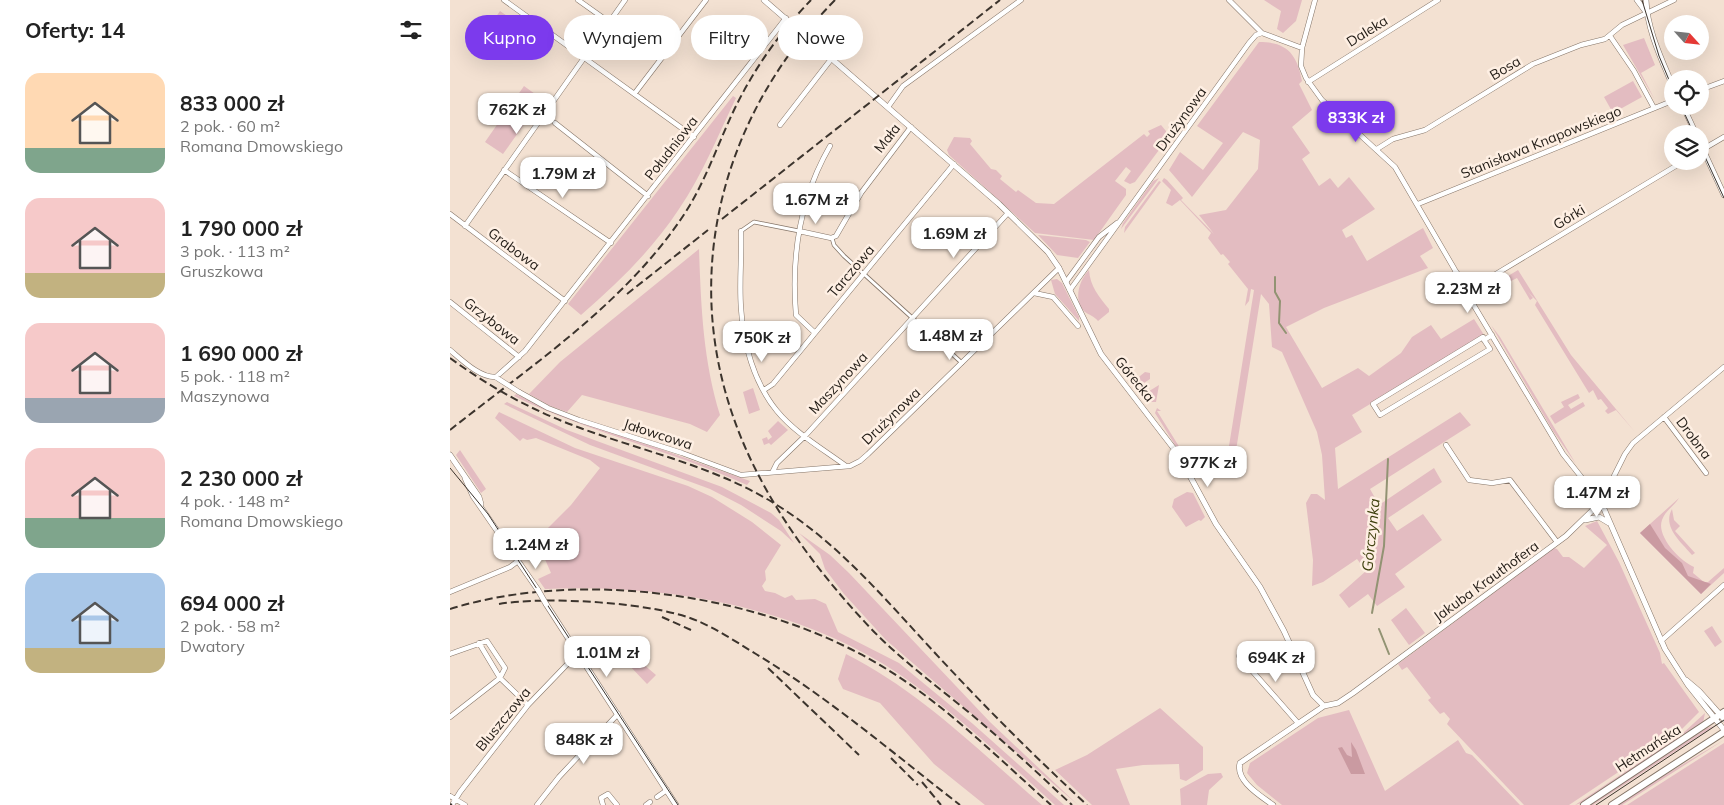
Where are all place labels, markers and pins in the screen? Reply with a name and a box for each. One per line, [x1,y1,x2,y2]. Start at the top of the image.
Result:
pin: 762K zł [471,92,563,135]
pin: 833K zł [1310,100,1402,143]
pin: 1.79M zł [511,156,615,199]
pin: 1.67M zł [764,182,868,225]
pin: 1.69M zł [902,216,1006,259]
pin: 2.23M zł [1416,272,1520,314]
pin: 1.48M zł [898,318,1002,361]
pin: 750K zł [716,320,808,363]
pin: 977K zł [1162,446,1254,488]
pin: 1.47M zł [1545,476,1649,518]
pin: 1.24M zł [484,528,588,570]
pin: 1.01M zł [555,636,659,678]
pin: 694K zł [1230,640,1322,683]
pin: 848K zł [538,722,630,765]

